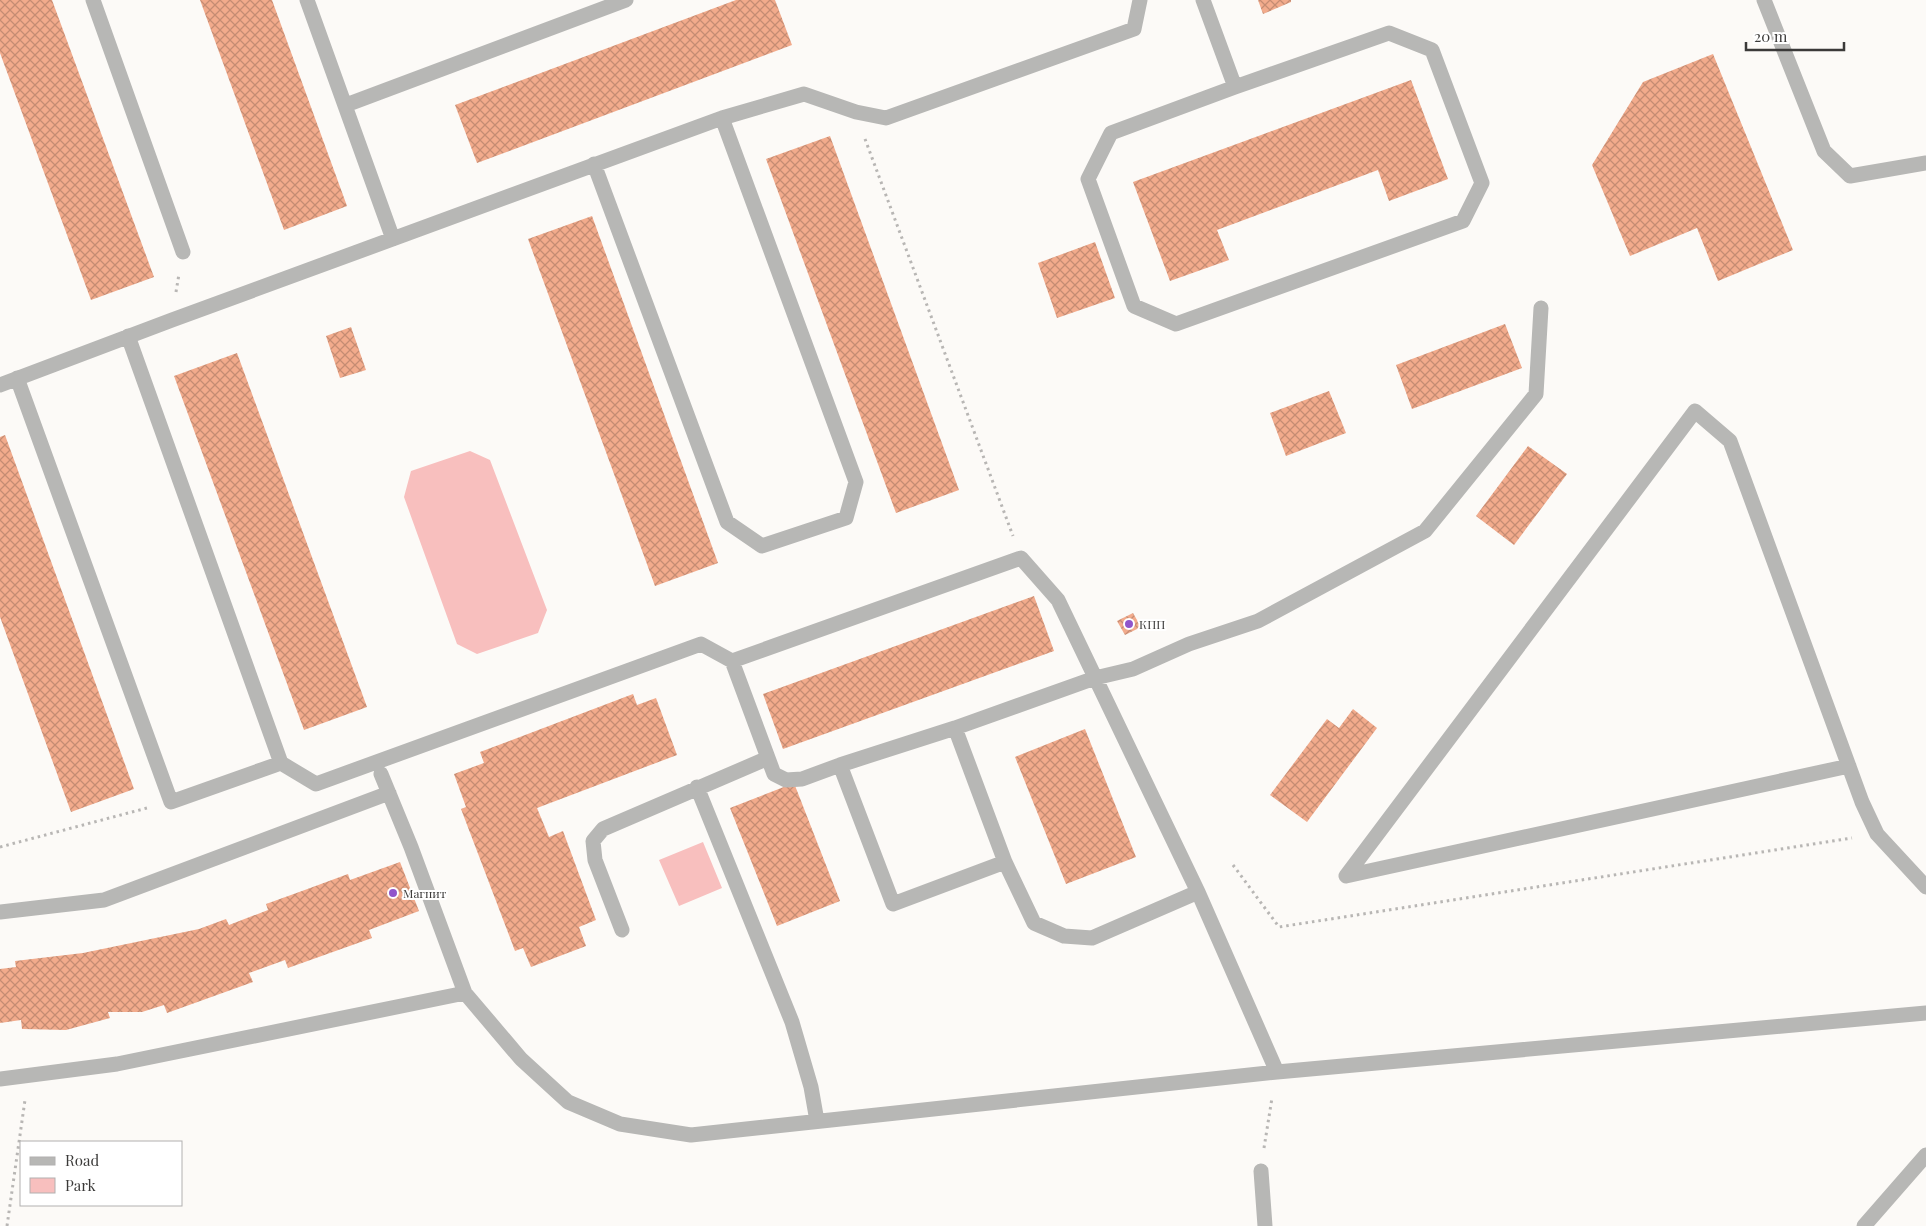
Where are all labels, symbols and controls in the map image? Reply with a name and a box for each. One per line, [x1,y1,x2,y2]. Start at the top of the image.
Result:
scale bar [1746,20,1844,52]
text: 20 m [1754,26,1788,46]
place label: КПП [1139,616,1165,632]
marker: КПП [1123,618,1135,630]
place label: Магнит [403,885,447,901]
marker: Магнит [387,887,399,899]
legend [20,1141,182,1206]
text: Road [65,1150,99,1170]
text: Park [65,1175,97,1195]

